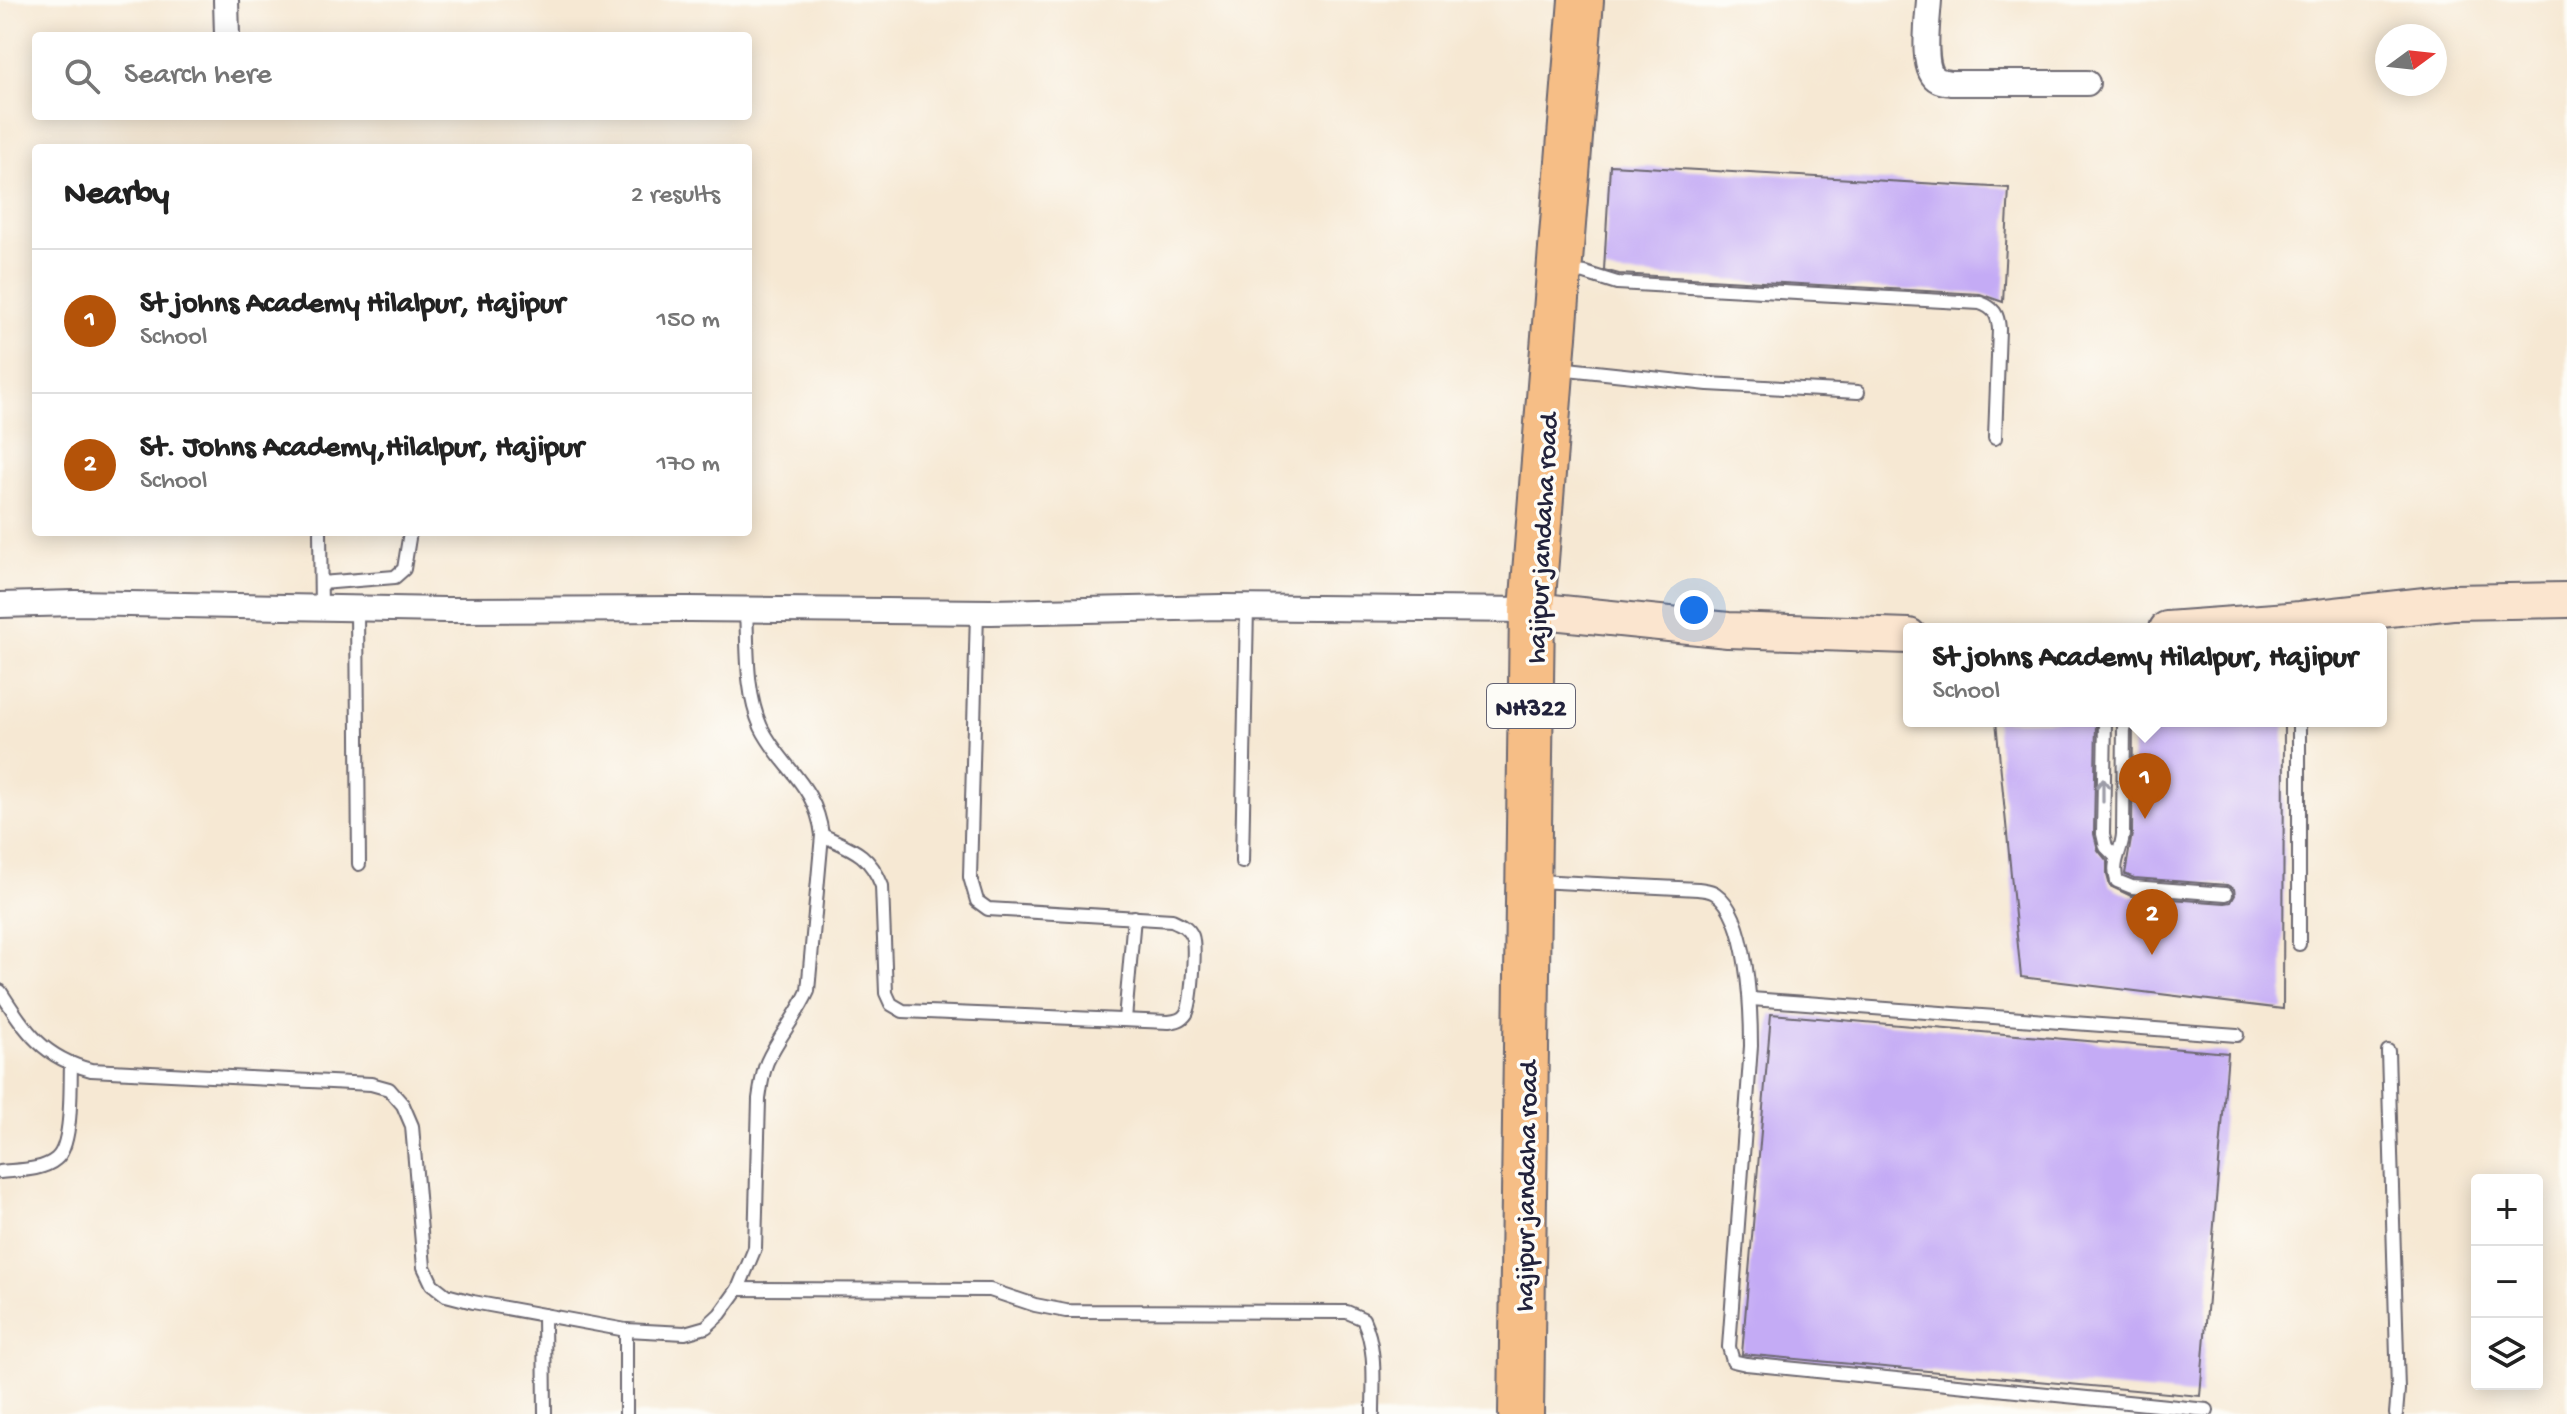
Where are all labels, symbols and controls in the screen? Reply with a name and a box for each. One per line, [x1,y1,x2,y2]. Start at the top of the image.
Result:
north arrow [2375,24,2447,96]
search box [32,32,752,120]
icon: search [60,54,104,98]
text: Search here [124,59,272,94]
text: Nearby [64,176,169,216]
text: 2 results [631,181,720,212]
text: St johns Academy Hilalpur, Hajipur [140,288,565,323]
text: 1 [85,306,95,337]
text: 150 m [656,306,720,337]
text: School [140,323,208,354]
street label: hajipur jandaha road [1521,410,1568,664]
text: St. Johns Academy,Hilalpur, Hajipur [140,432,584,467]
text: 2 [84,450,96,481]
text: 170 m [657,450,720,481]
text: School [140,467,208,498]
your location [1674,590,1714,630]
popup [1903,623,2387,727]
text: St johns Academy Hilalpur, Hajipur [1933,642,2357,677]
text: School [1933,677,2000,708]
road number: NH322 [1487,684,1575,728]
pin: 1 [2119,753,2171,819]
one-way arrow [2095,777,2111,804]
pin: 2 [2126,889,2178,955]
street label: hajipur jandaha road [1510,1058,1547,1312]
map controls [2471,1174,2543,1390]
button: + [2471,1174,2543,1246]
button: − [2471,1246,2543,1318]
button: layers [2471,1318,2543,1390]

